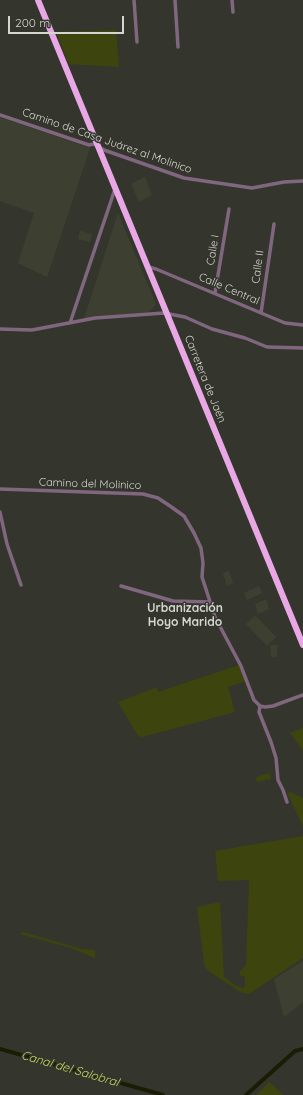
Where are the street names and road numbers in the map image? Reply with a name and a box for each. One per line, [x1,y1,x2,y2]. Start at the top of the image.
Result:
street label: Camino de Casa Juárez al Molinico [20,106,194,176]
street label: Calle I [204,234,222,266]
street label: Calle II [249,249,267,285]
street label: Calle Central [197,270,261,308]
street label: Carretera de Jaén [181,333,229,425]
street label: Camino del Molinico [39,476,141,492]

